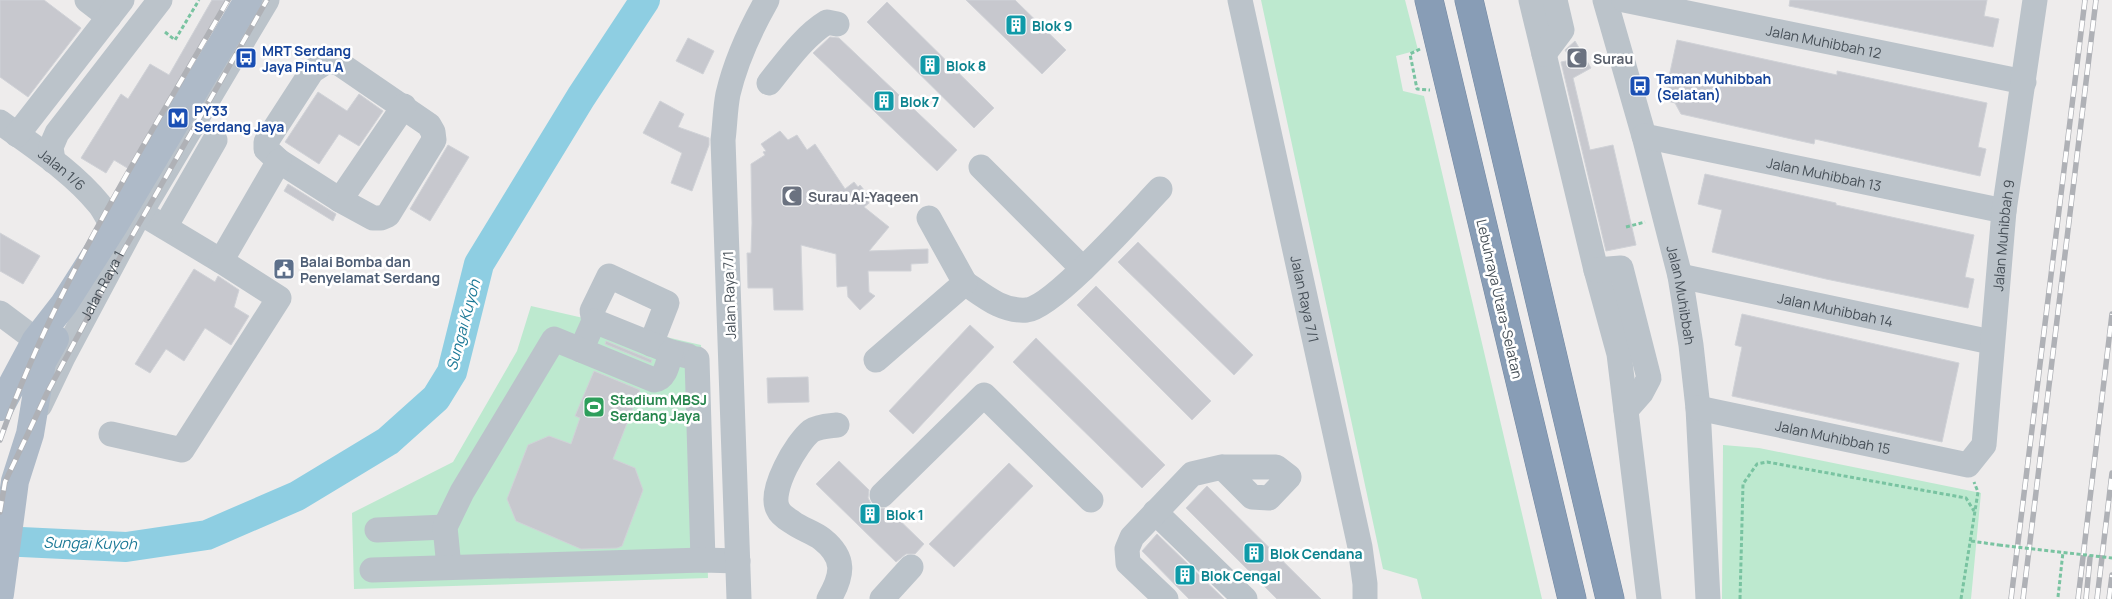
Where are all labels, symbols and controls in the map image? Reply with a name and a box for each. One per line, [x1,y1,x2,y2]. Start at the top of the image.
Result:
building icon: Blok 9 [1004,13,1028,37]
place label: Blok 9 [1032,16,1072,35]
street label: Jalan Muhibbah 12 [1765,20,1883,62]
place label: MRT Serdang Jaya Pintu A [262,41,351,76]
bus stop icon: MRT Serdang Jaya Pintu A [234,46,258,70]
mosque icon: Surau [1565,46,1589,70]
place label: Surau [1593,49,1633,68]
building icon: Blok 8 [918,53,942,77]
place label: Blok 8 [946,56,986,75]
place label: Taman Muhibbah (Selatan) [1656,69,1771,104]
bus stop icon: Taman Muhibbah (Selatan) [1628,74,1652,98]
building icon: Blok 7 [872,89,896,113]
place label: Blok 7 [900,92,939,111]
place label: PY33 Serdang Jaya [194,101,284,136]
metro station icon: PY33 Serdang Jaya [166,106,190,130]
street label: Jalan 1/6 [35,144,90,194]
street label: Jalan Muhibbah 13 [1765,152,1883,195]
street label: Jalan Muhibbah 9 [1988,178,2018,292]
mosque icon: Surau Al-Yaqeen [780,184,804,208]
place label: Surau Al-Yaqeen [808,187,919,206]
street label: Lebuhraya Utara–Selatan [1472,217,1528,381]
street label: Jalan Muhibbah [1663,243,1700,346]
street label: Jalan Raya 1 [75,247,128,323]
street label: Jalan Raya 7/1 [718,251,740,339]
place label: Balai Bomba dan Penyelamat Serdang [300,252,440,287]
street label: Jalan Raya 7/1 [1287,254,1324,344]
public building icon: Balai Bomba dan Penyelamat Serdang [272,257,296,281]
water label: Sungai Kuyoh [441,276,486,373]
street label: Jalan Muhibbah 14 [1776,288,1895,330]
place label: Stadium MBSJ Serdang Jaya [610,390,707,425]
sports icon: Stadium MBSJ Serdang Jaya [582,395,606,419]
street label: Jalan Muhibbah 15 [1774,415,1892,458]
building icon: Blok 1 [858,502,882,526]
place label: Blok 1 [886,505,924,524]
water label: Sungai Kuyoh [43,532,138,554]
building icon: Blok Cendana [1242,541,1266,565]
place label: Blok Cendana [1270,544,1362,563]
building icon: Blok Cengal [1173,563,1197,587]
place label: Blok Cengal [1201,566,1281,585]

